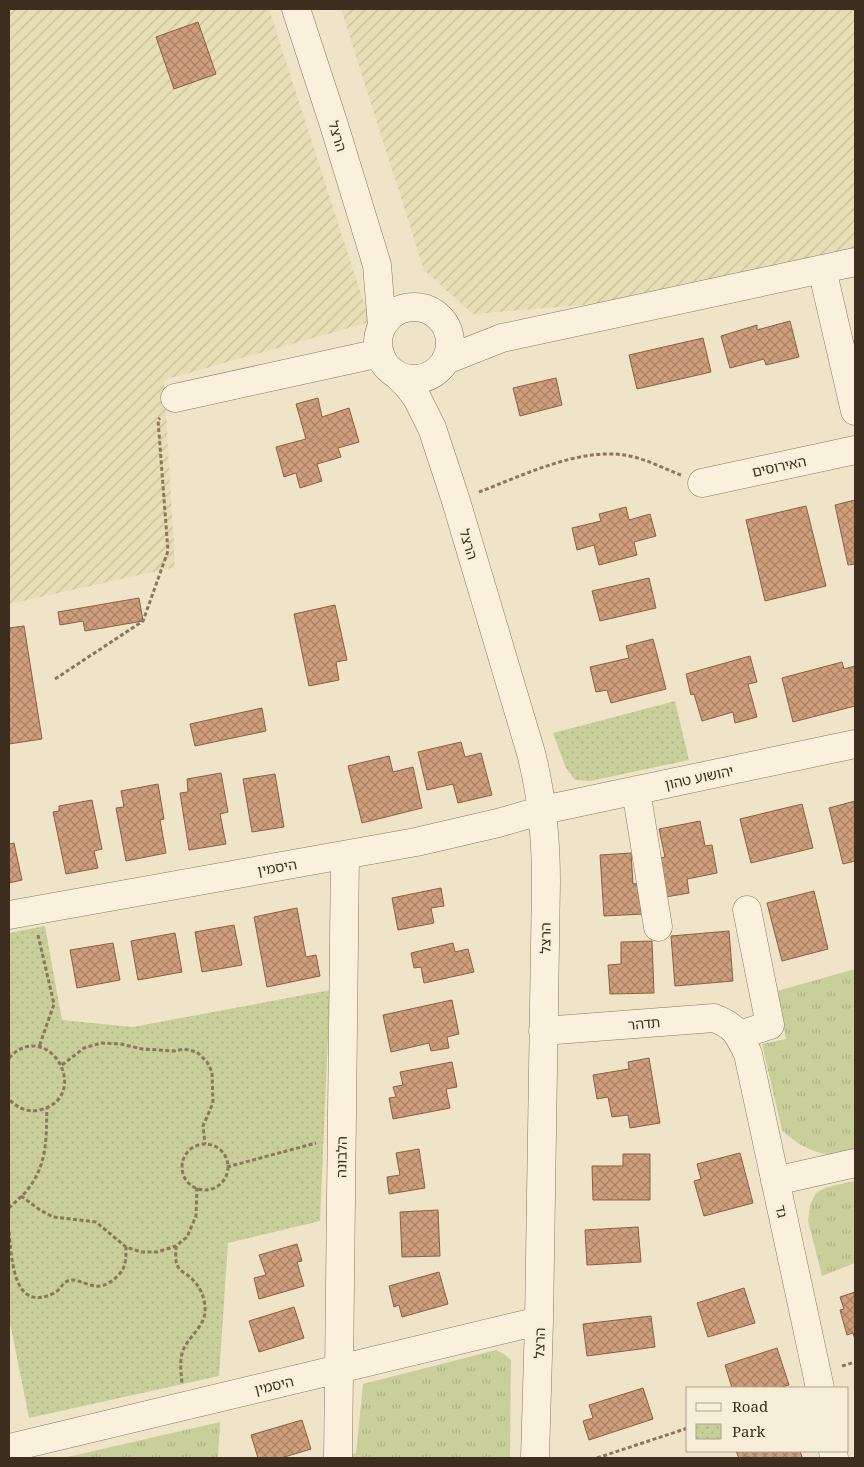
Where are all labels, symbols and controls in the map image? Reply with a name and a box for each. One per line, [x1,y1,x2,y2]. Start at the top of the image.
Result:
street label: הרצל [324,118,352,154]
street label: האירוסים [750,451,808,481]
street label: הרצל [455,526,483,562]
street label: יהושוע טהון [663,760,735,794]
street label: היסמין [256,854,298,880]
street label: הרצל [535,922,555,954]
street label: תדהר [627,1012,661,1034]
street label: הלבונה [331,1136,351,1178]
street label: גד [771,1203,793,1219]
street label: הרצל [529,1327,549,1359]
street label: היסמין [252,1371,296,1399]
legend [686,1387,849,1452]
text: Road [732,1396,768,1416]
text: Park [732,1421,766,1441]

